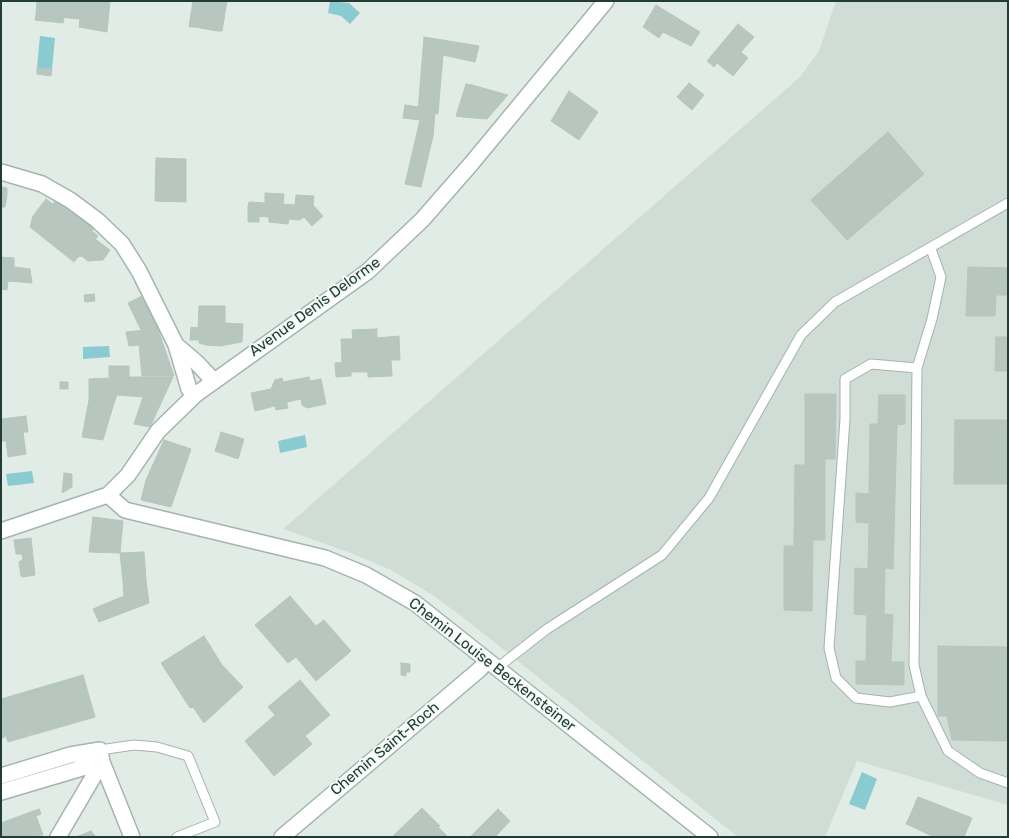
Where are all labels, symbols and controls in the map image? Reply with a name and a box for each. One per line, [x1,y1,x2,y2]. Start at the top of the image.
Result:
street label: Avenue Denis Delorme [246,253,384,361]
street label: Chemin Louise Beckensteiner [405,594,579,736]
street label: Chemin Saint-Roch [327,698,443,800]

